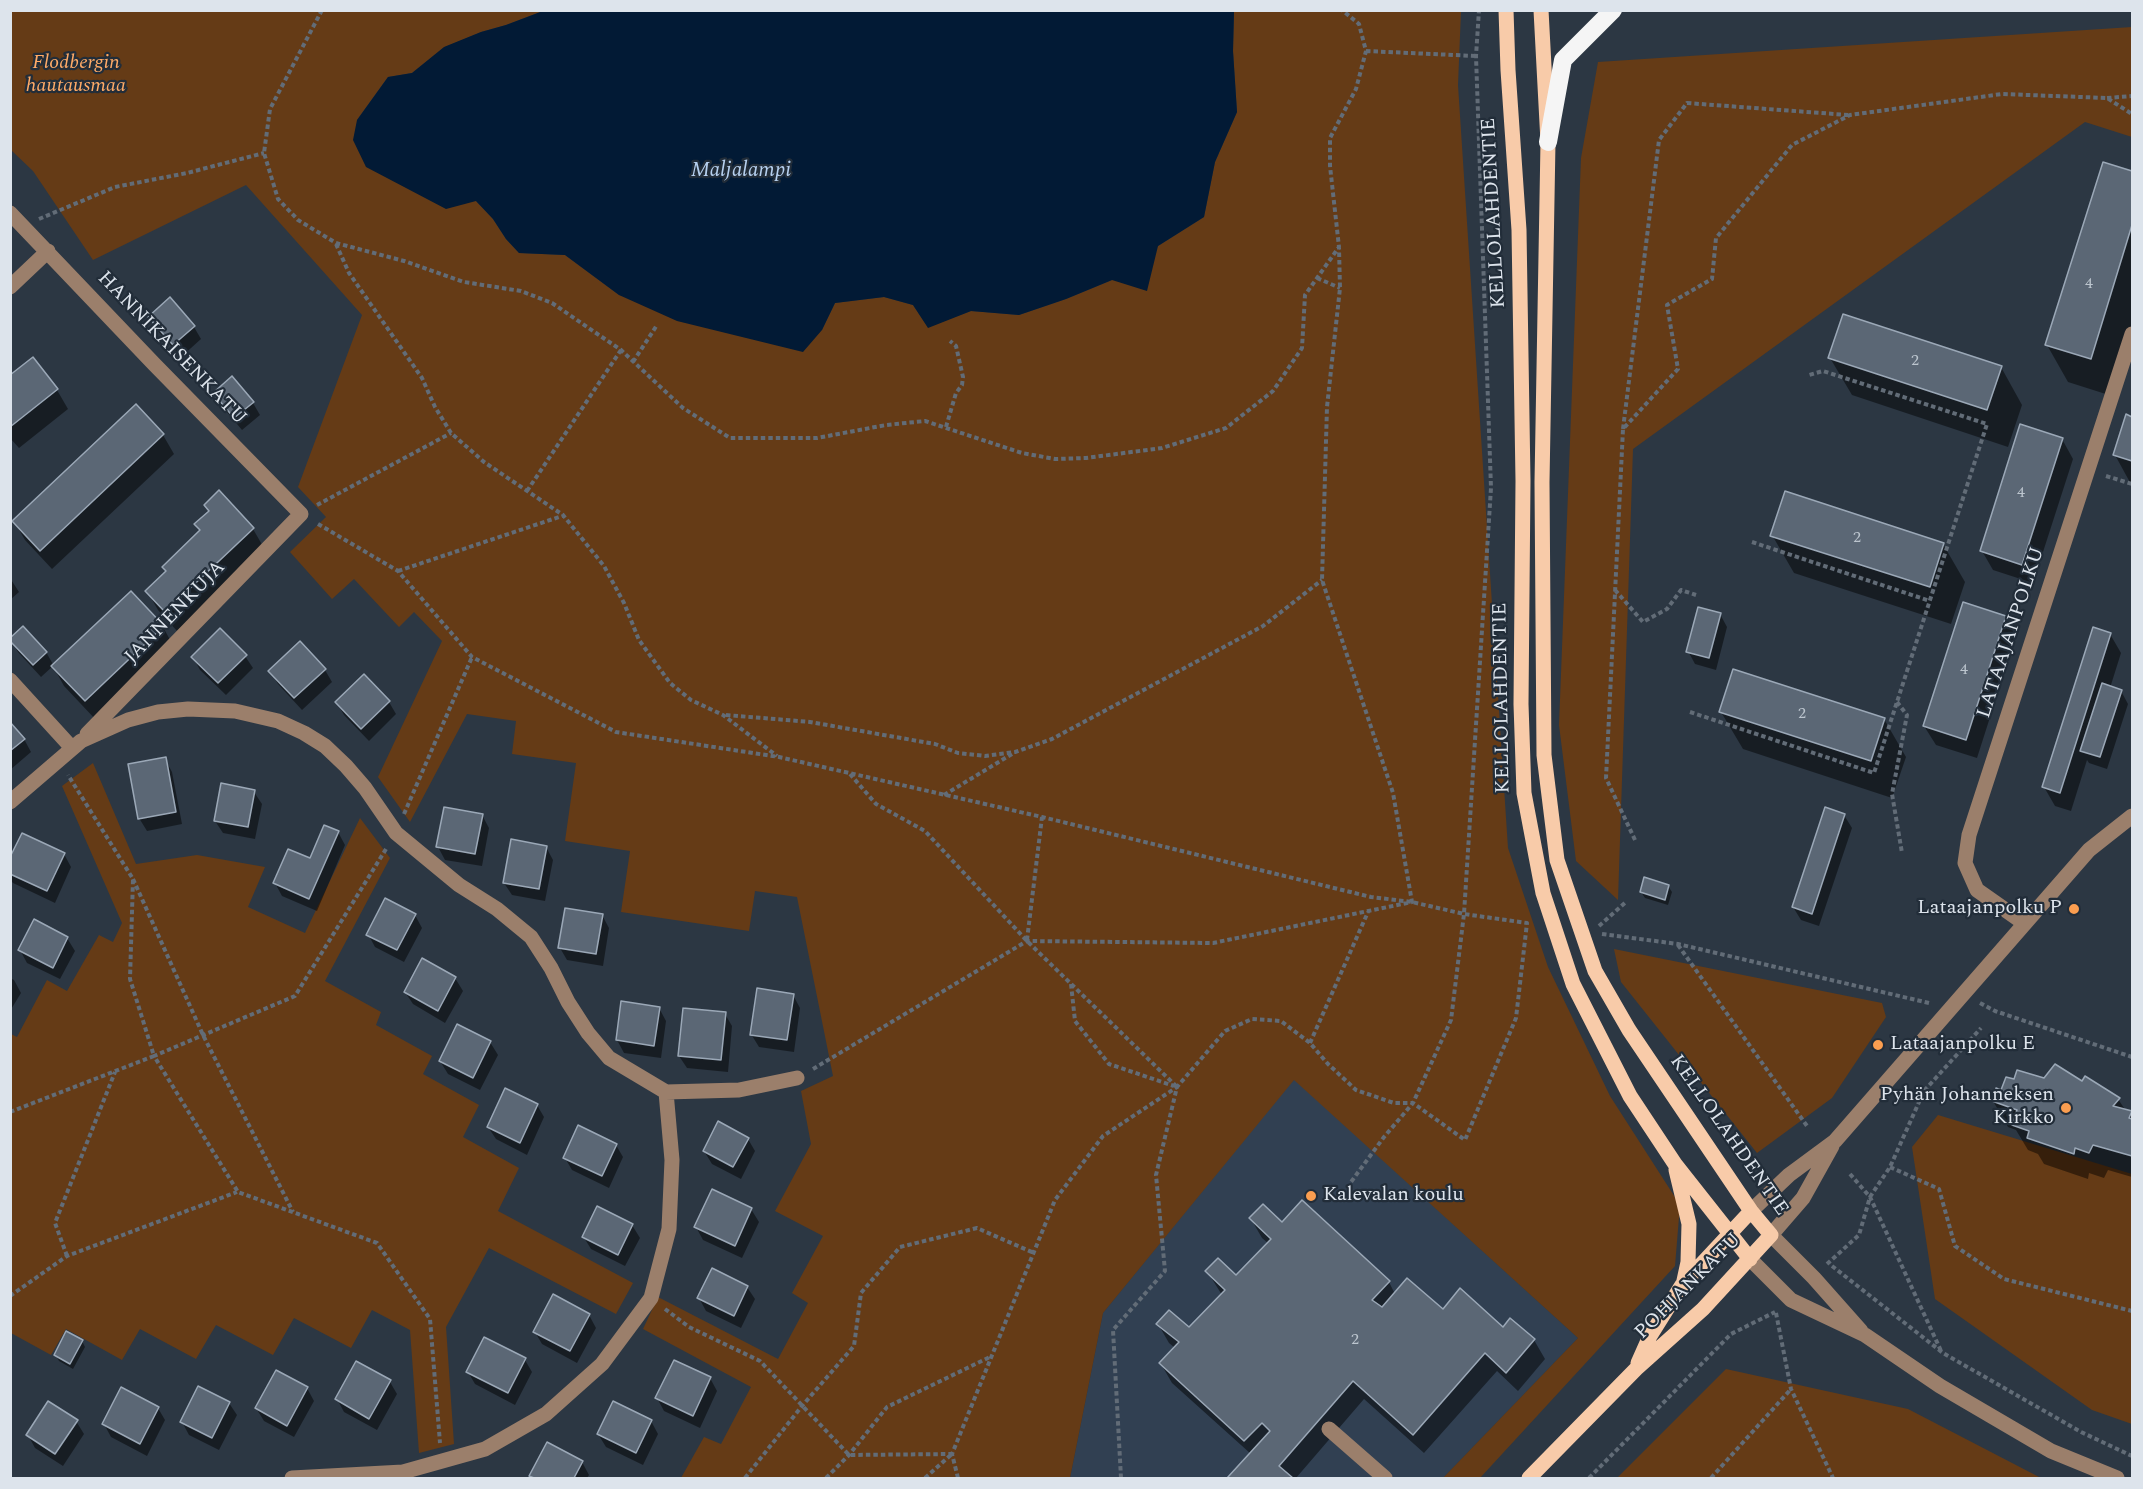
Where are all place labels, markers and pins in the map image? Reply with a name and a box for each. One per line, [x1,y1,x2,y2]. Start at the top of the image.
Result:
place label: Lataajanpolku P [1917,897,2062,921]
marker: Lataajanpolku P [2067,902,2081,916]
place label: Lataajanpolku E [1890,1033,2035,1057]
marker: Lataajanpolku E [1871,1038,1885,1052]
place label: Pyhän Johanneksen Kirkko [1880,1084,2054,1131]
marker: Pyhän Johanneksen Kirkko [2059,1101,2073,1115]
place label: Kalevalan koulu [1323,1184,1464,1208]
marker: Kalevalan koulu [1304,1189,1318,1203]

